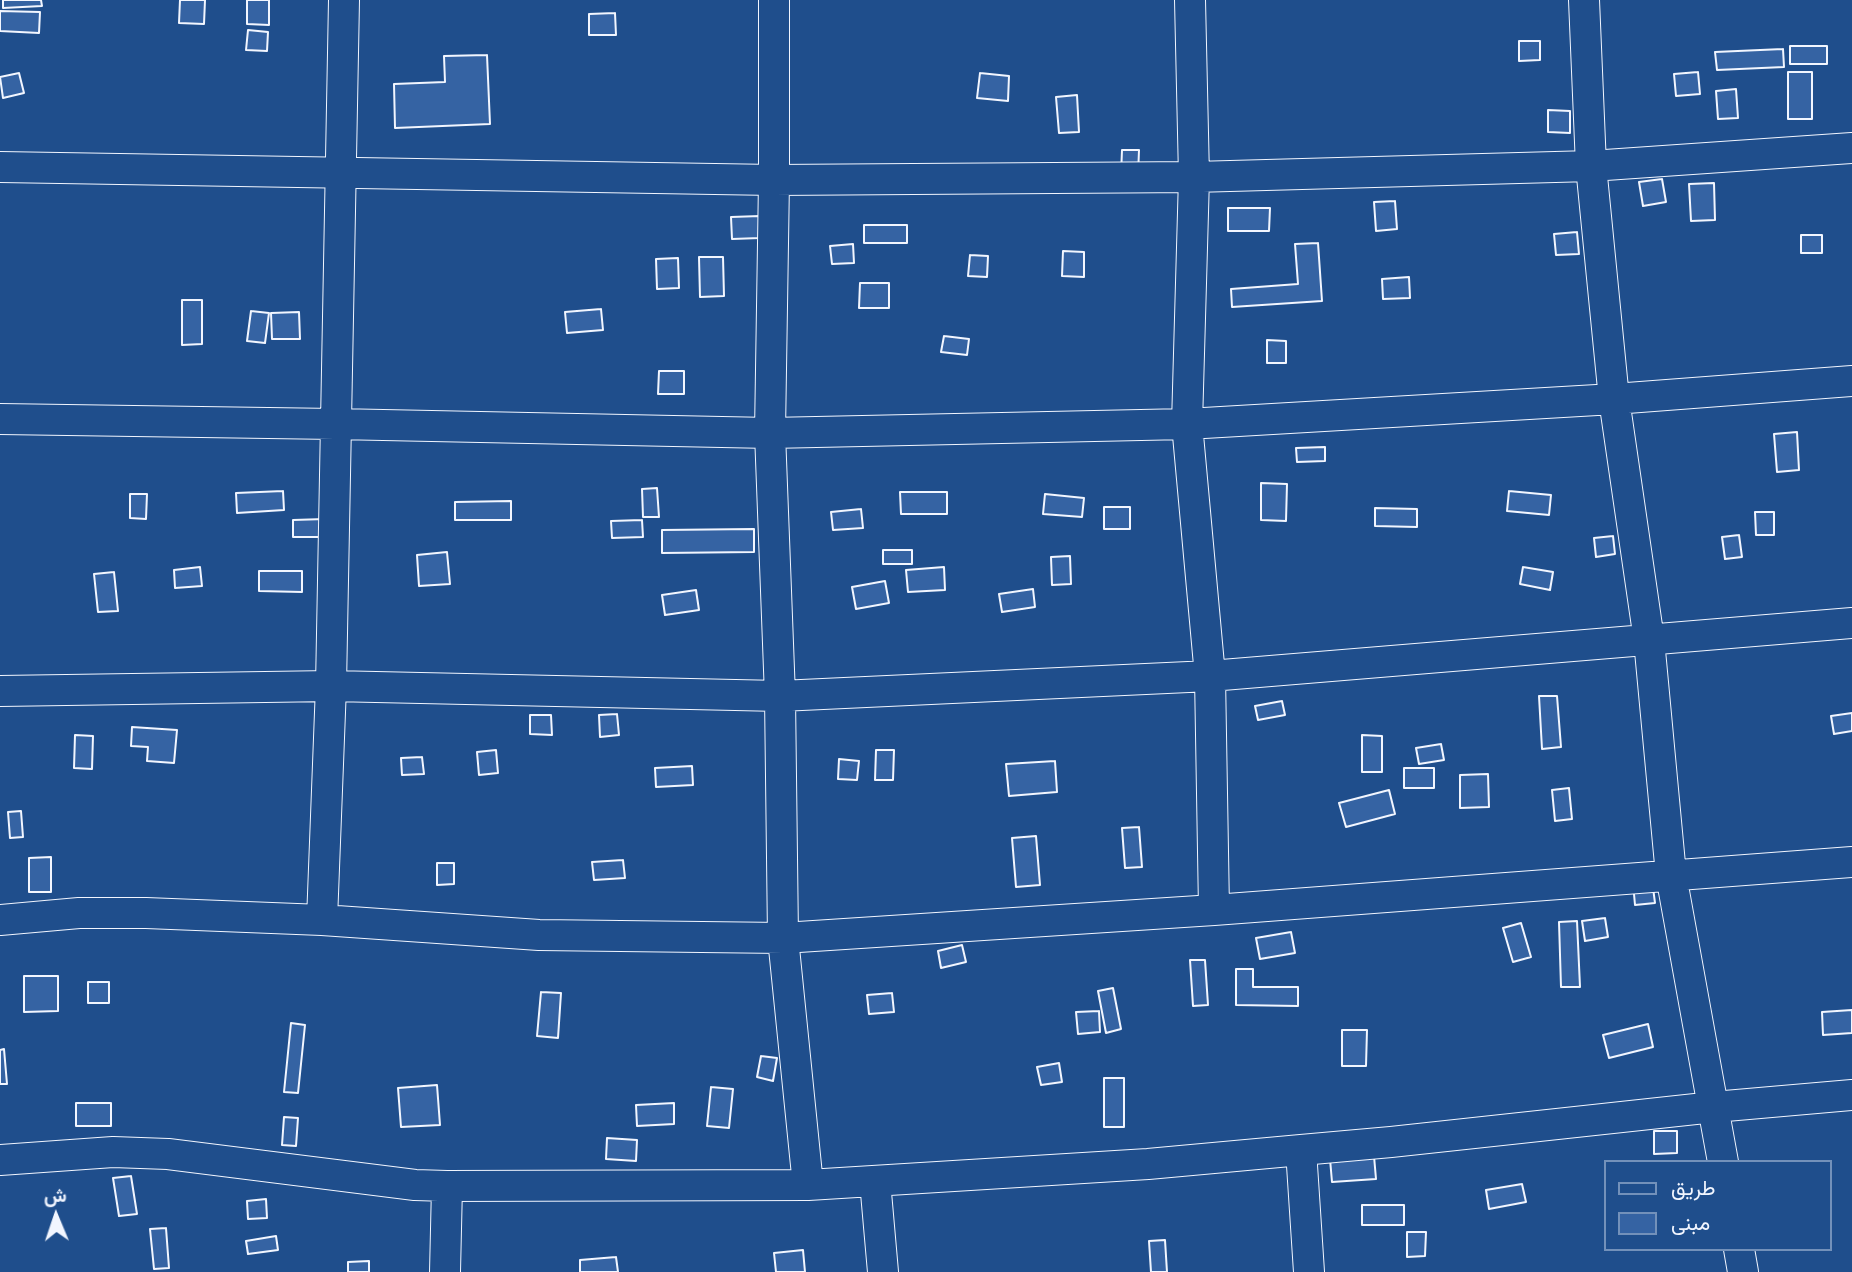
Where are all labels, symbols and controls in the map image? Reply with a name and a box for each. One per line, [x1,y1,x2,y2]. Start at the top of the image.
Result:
legend [1604,1160,1831,1251]
text: طريق [1671,1171,1716,1203]
text: ش [43,1180,67,1209]
north arrow [21,1181,91,1251]
text: مبنى [1671,1206,1710,1238]

